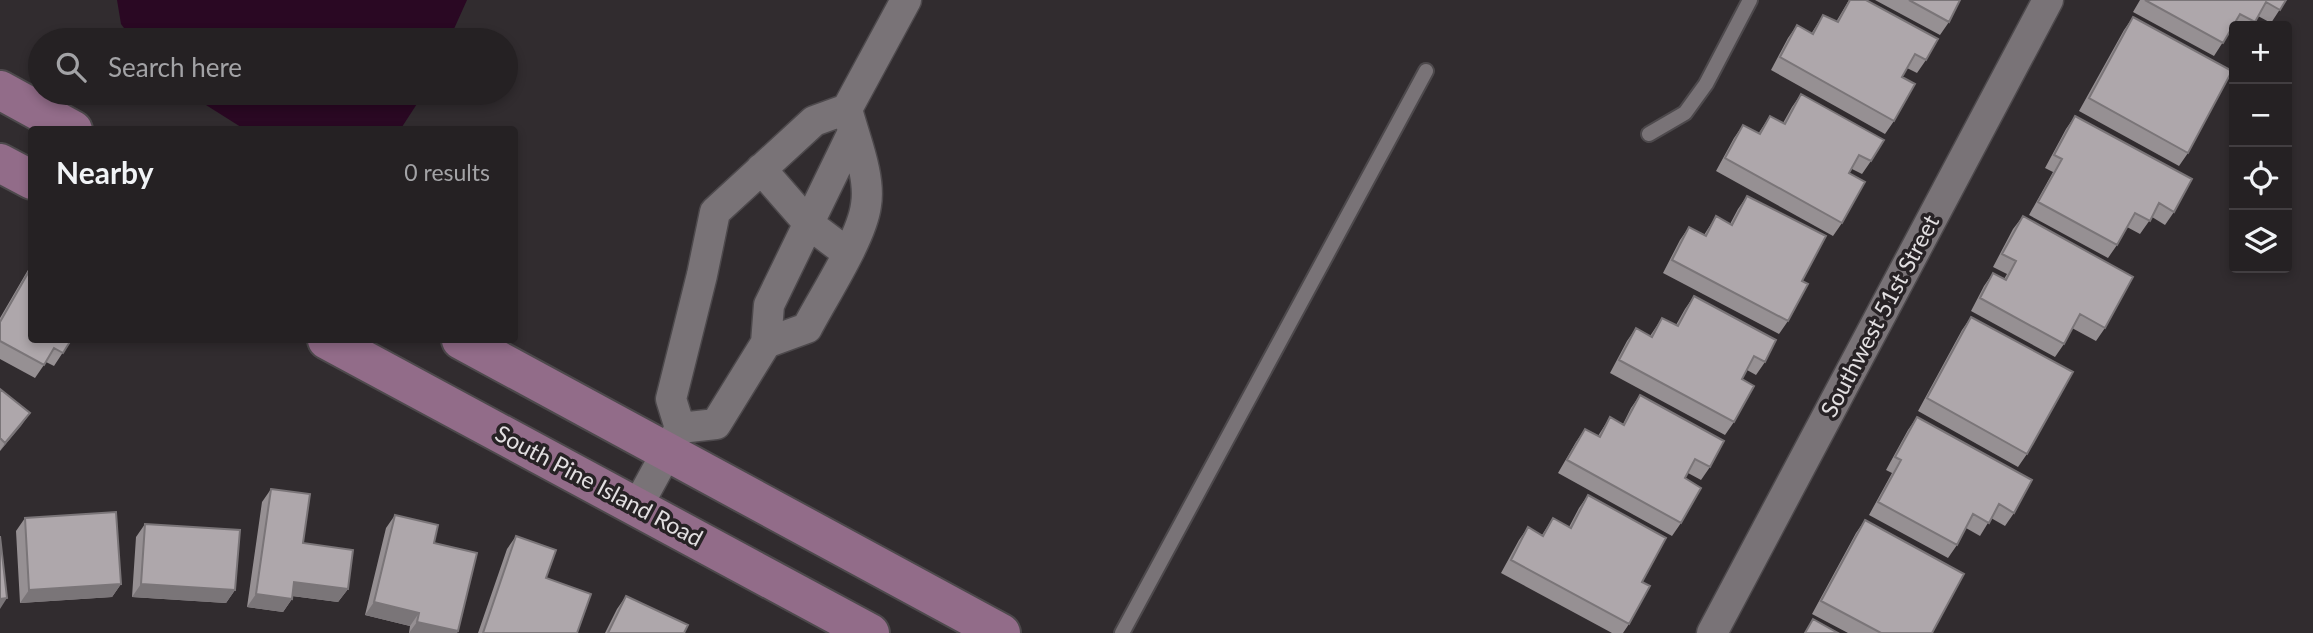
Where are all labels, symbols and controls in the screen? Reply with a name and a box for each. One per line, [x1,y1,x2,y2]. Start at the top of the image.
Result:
map controls [2229,21,2292,273]
button: + [2229,21,2292,84]
search box [28,28,518,105]
icon: search [52,48,90,86]
text: Search here [108,51,242,83]
button: − [2229,84,2292,147]
button: locate [2229,147,2292,210]
text: Nearby [56,154,154,190]
text: 0 results [404,158,490,186]
street label: Southwest 51st Street [1814,209,1945,421]
button: layers [2229,210,2292,273]
street label: South Pine Island Road [491,419,708,552]

